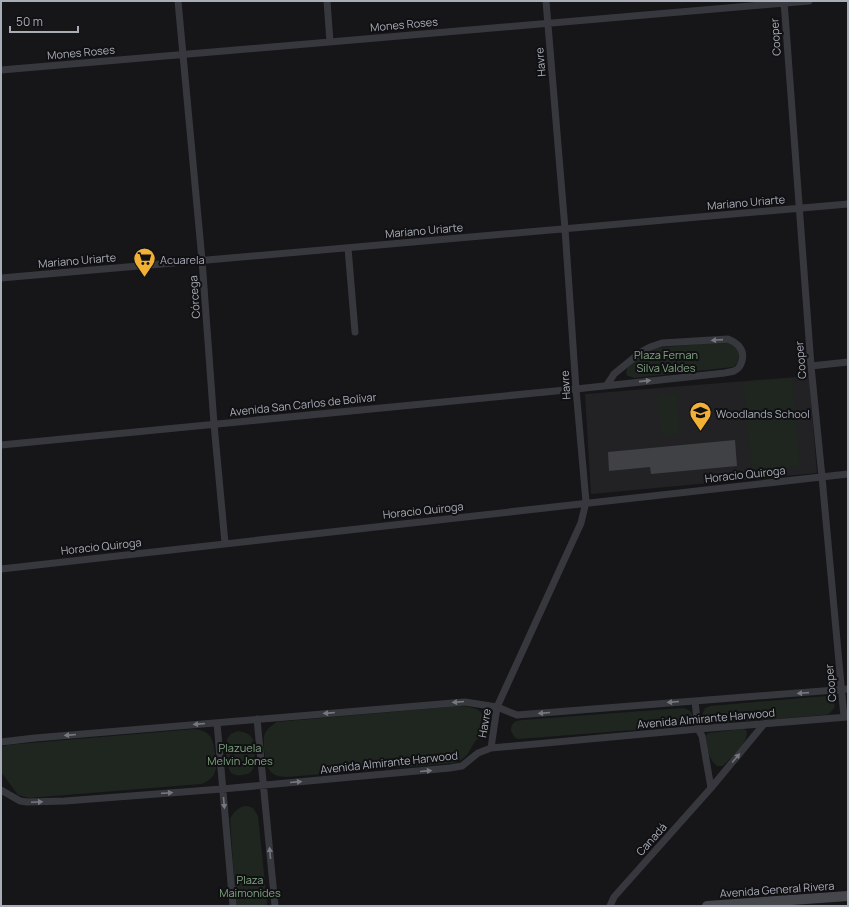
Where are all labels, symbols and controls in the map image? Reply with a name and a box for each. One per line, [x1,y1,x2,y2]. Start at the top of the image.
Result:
scale bar [10,8,78,34]
text: 50 m [16,13,43,30]
street label: Mones Roses [369,14,439,34]
street label: Cooper [766,18,784,56]
street label: Mones Roses [46,42,116,62]
street label: Havre [531,46,549,77]
street label: Mariano Uriarte [706,191,786,213]
street label: Mariano Uriarte [384,219,464,241]
supermarket icon: Acuarela [132,246,158,279]
street label: Mariano Uriarte [37,249,117,271]
place label: Acuarela [160,252,205,267]
street label: Córcega [185,275,203,319]
one-way arrow [711,336,723,343]
street label: Cooper [791,340,809,379]
park label: Plaza Fernan Silva Valdes [634,347,698,375]
street label: Havre [556,369,574,400]
one-way arrow [639,377,651,384]
street label: Avenida San Carlos de Bolívar [229,389,377,419]
school or university icon: Woodlands School [688,400,714,433]
place label: Woodlands School [716,406,810,421]
street label: Horacio Quiroga [704,462,786,486]
street label: Horacio Quiroga [382,498,464,522]
street label: Horacio Quiroga [60,534,142,558]
street label: Cooper [821,663,839,702]
one-way arrow [797,689,809,696]
one-way arrow [452,699,464,706]
one-way arrow [667,699,679,706]
street label: Avenida Almirante Harwood [637,705,775,731]
street label: Havre [474,707,494,739]
one-way arrow [538,709,550,716]
one-way arrow [323,710,335,717]
one-way arrow [193,721,205,728]
one-way arrow [64,731,76,738]
park label: Plazuela Melvin Jones [207,740,273,768]
street label: Avenida Almirante Harwood [320,747,458,777]
one-way arrow [731,753,740,764]
one-way arrow [420,767,432,774]
one-way arrow [290,779,302,785]
one-way arrow [161,790,173,797]
one-way arrow [220,797,227,809]
one-way arrow [31,799,44,805]
street label: Canadá [632,819,670,859]
one-way arrow [267,847,274,859]
park label: Plaza Maimonides [219,872,281,900]
street label: Avenida General Rivera [719,878,835,900]

